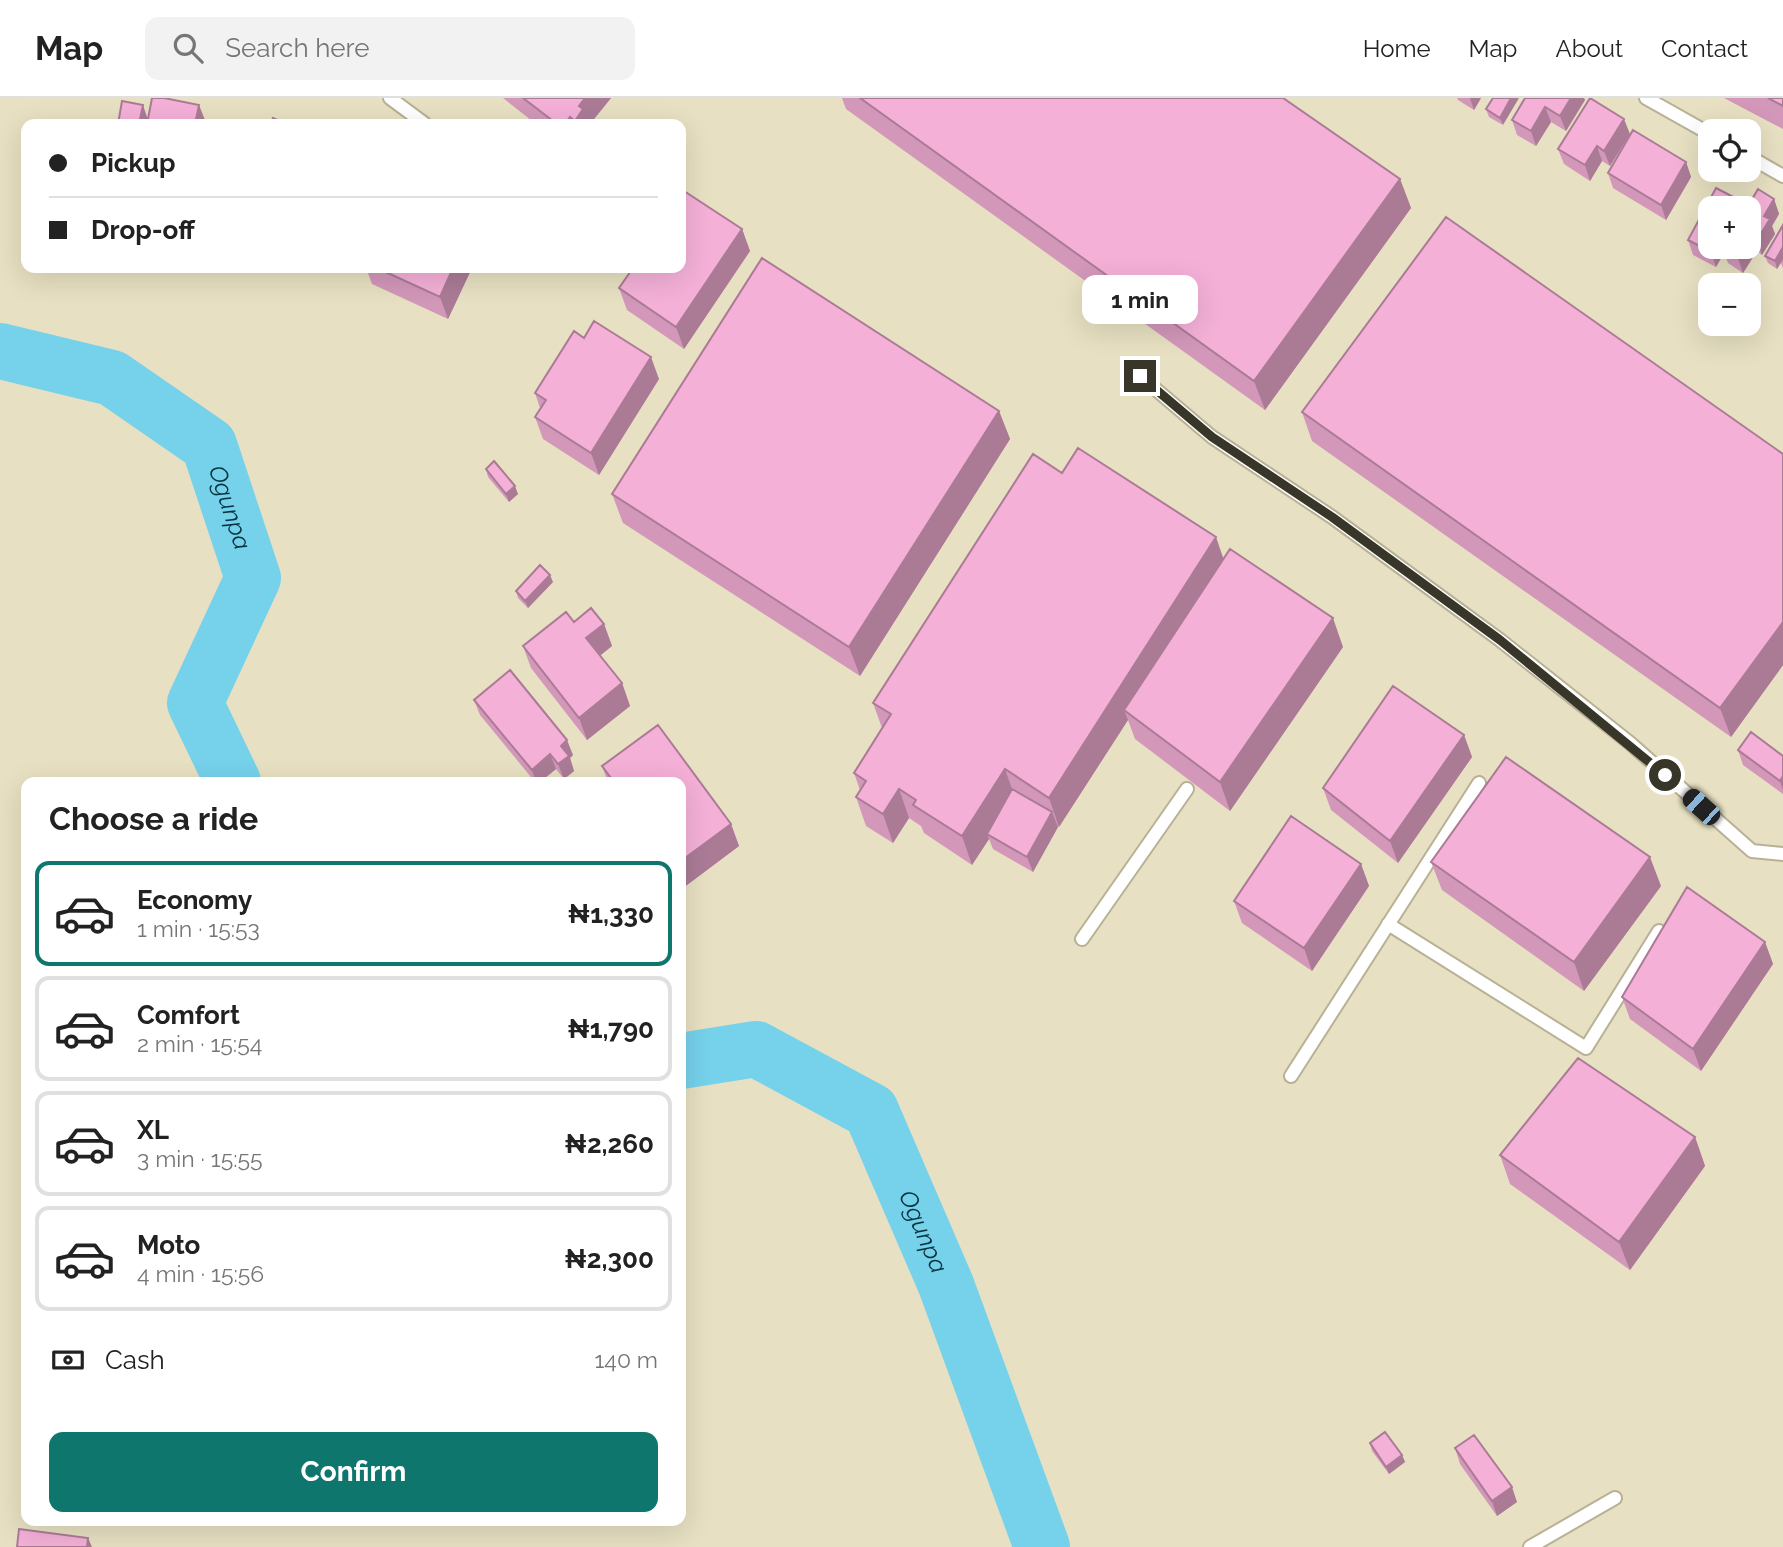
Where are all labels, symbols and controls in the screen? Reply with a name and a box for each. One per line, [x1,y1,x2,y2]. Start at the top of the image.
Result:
search box [145,17,635,80]
text: Map [35,29,103,68]
icon: search [169,29,207,67]
text: Search here [225,33,370,63]
text: Home [1363,34,1431,63]
text: Map [1469,34,1517,63]
text: About [1555,34,1623,63]
text: Contact [1661,34,1748,63]
map controls [1698,119,1761,336]
button: locate [1698,119,1761,182]
text: Pickup [91,148,176,178]
button: + [1698,196,1761,259]
text: Drop-off [91,215,195,245]
button: − [1698,273,1761,336]
callout: 1 min [1082,274,1198,324]
text: 1 min [1111,286,1169,313]
route end [1124,360,1156,392]
water label: Ogunpa [203,461,258,553]
route start [1649,759,1681,791]
car [1679,785,1724,829]
text: Choose a ride [49,800,258,837]
icon: car [53,882,116,945]
text: Economy [137,885,252,915]
text: ₦1,330 [568,899,654,929]
text: 1 min · 15:53 [137,915,260,942]
icon: car [53,997,116,1060]
text: Comfort [137,1000,240,1030]
text: ₦1,790 [567,1014,654,1044]
text: 2 min · 15:54 [137,1030,262,1057]
icon: car [53,1112,116,1175]
text: XL [137,1115,169,1145]
text: ₦2,260 [565,1129,654,1159]
text: 3 min · 15:55 [137,1145,263,1172]
water label: Ogunpa [893,1186,954,1277]
icon: car [53,1227,116,1290]
text: Moto [137,1230,200,1260]
text: ₦2,300 [564,1244,654,1274]
text: 4 min · 15:56 [137,1260,264,1287]
icon: cash [49,1341,87,1379]
text: Cash [105,1345,165,1375]
text: 140 m [595,1346,658,1373]
button: Confirm [49,1432,658,1512]

